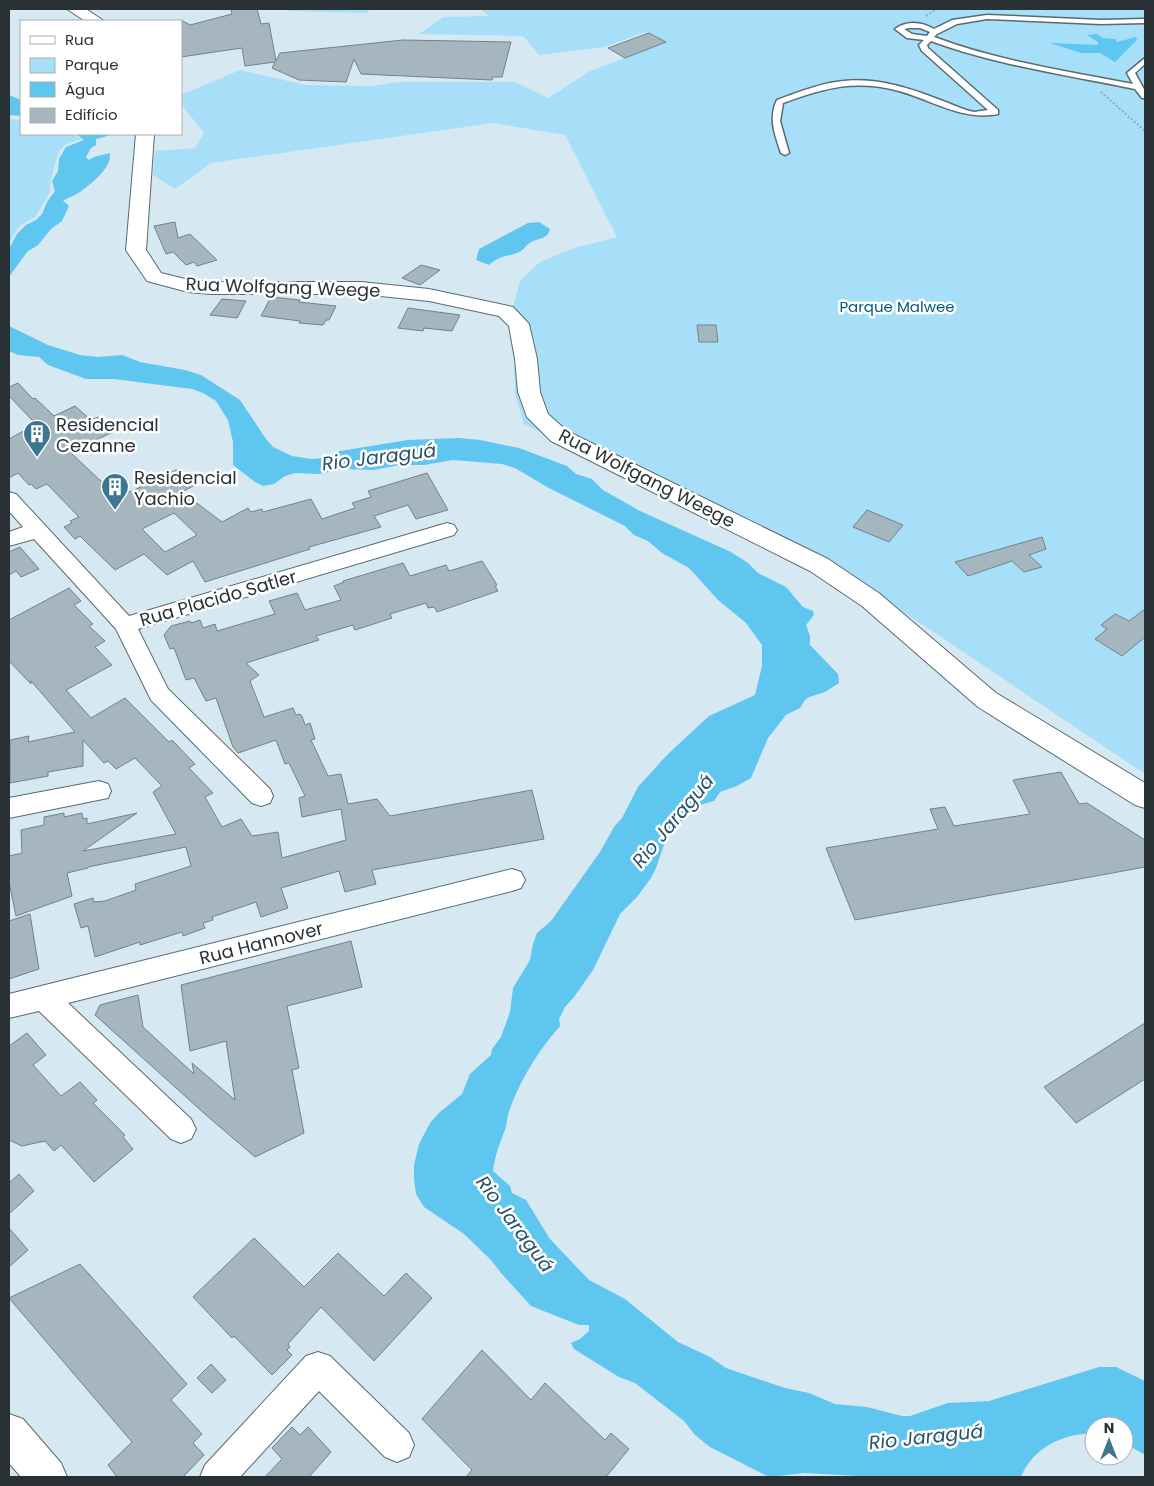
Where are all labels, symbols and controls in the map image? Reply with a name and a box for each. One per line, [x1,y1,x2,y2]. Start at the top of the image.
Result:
legend [20,20,182,135]
text: Rua [65,29,94,50]
text: Parque [65,54,118,75]
text: Água [65,79,105,100]
text: Edifício [65,104,118,125]
street label: Rua Wolfgang Weege [185,271,381,303]
park label: Parque Malwee [839,296,955,317]
place label: Residencial Cezanne [56,412,159,458]
building icon: Residencial Cezanne [22,419,52,458]
street label: Rua Wolfgang Weege [554,423,740,533]
water label: Rio Jaraguá [320,437,438,477]
place label: Residencial Yachio [134,465,237,511]
building icon: Residencial Yachio [100,472,130,511]
street label: Rua Placido Satler [137,564,300,632]
water label: Rio Jaraguá [626,768,720,874]
street label: Rua Hannover [197,915,326,970]
water label: Rio Jaraguá [470,1170,560,1278]
north arrow [1084,1416,1134,1466]
water label: Rio Jaraguá [868,1418,985,1456]
text: N [1104,1418,1114,1438]

